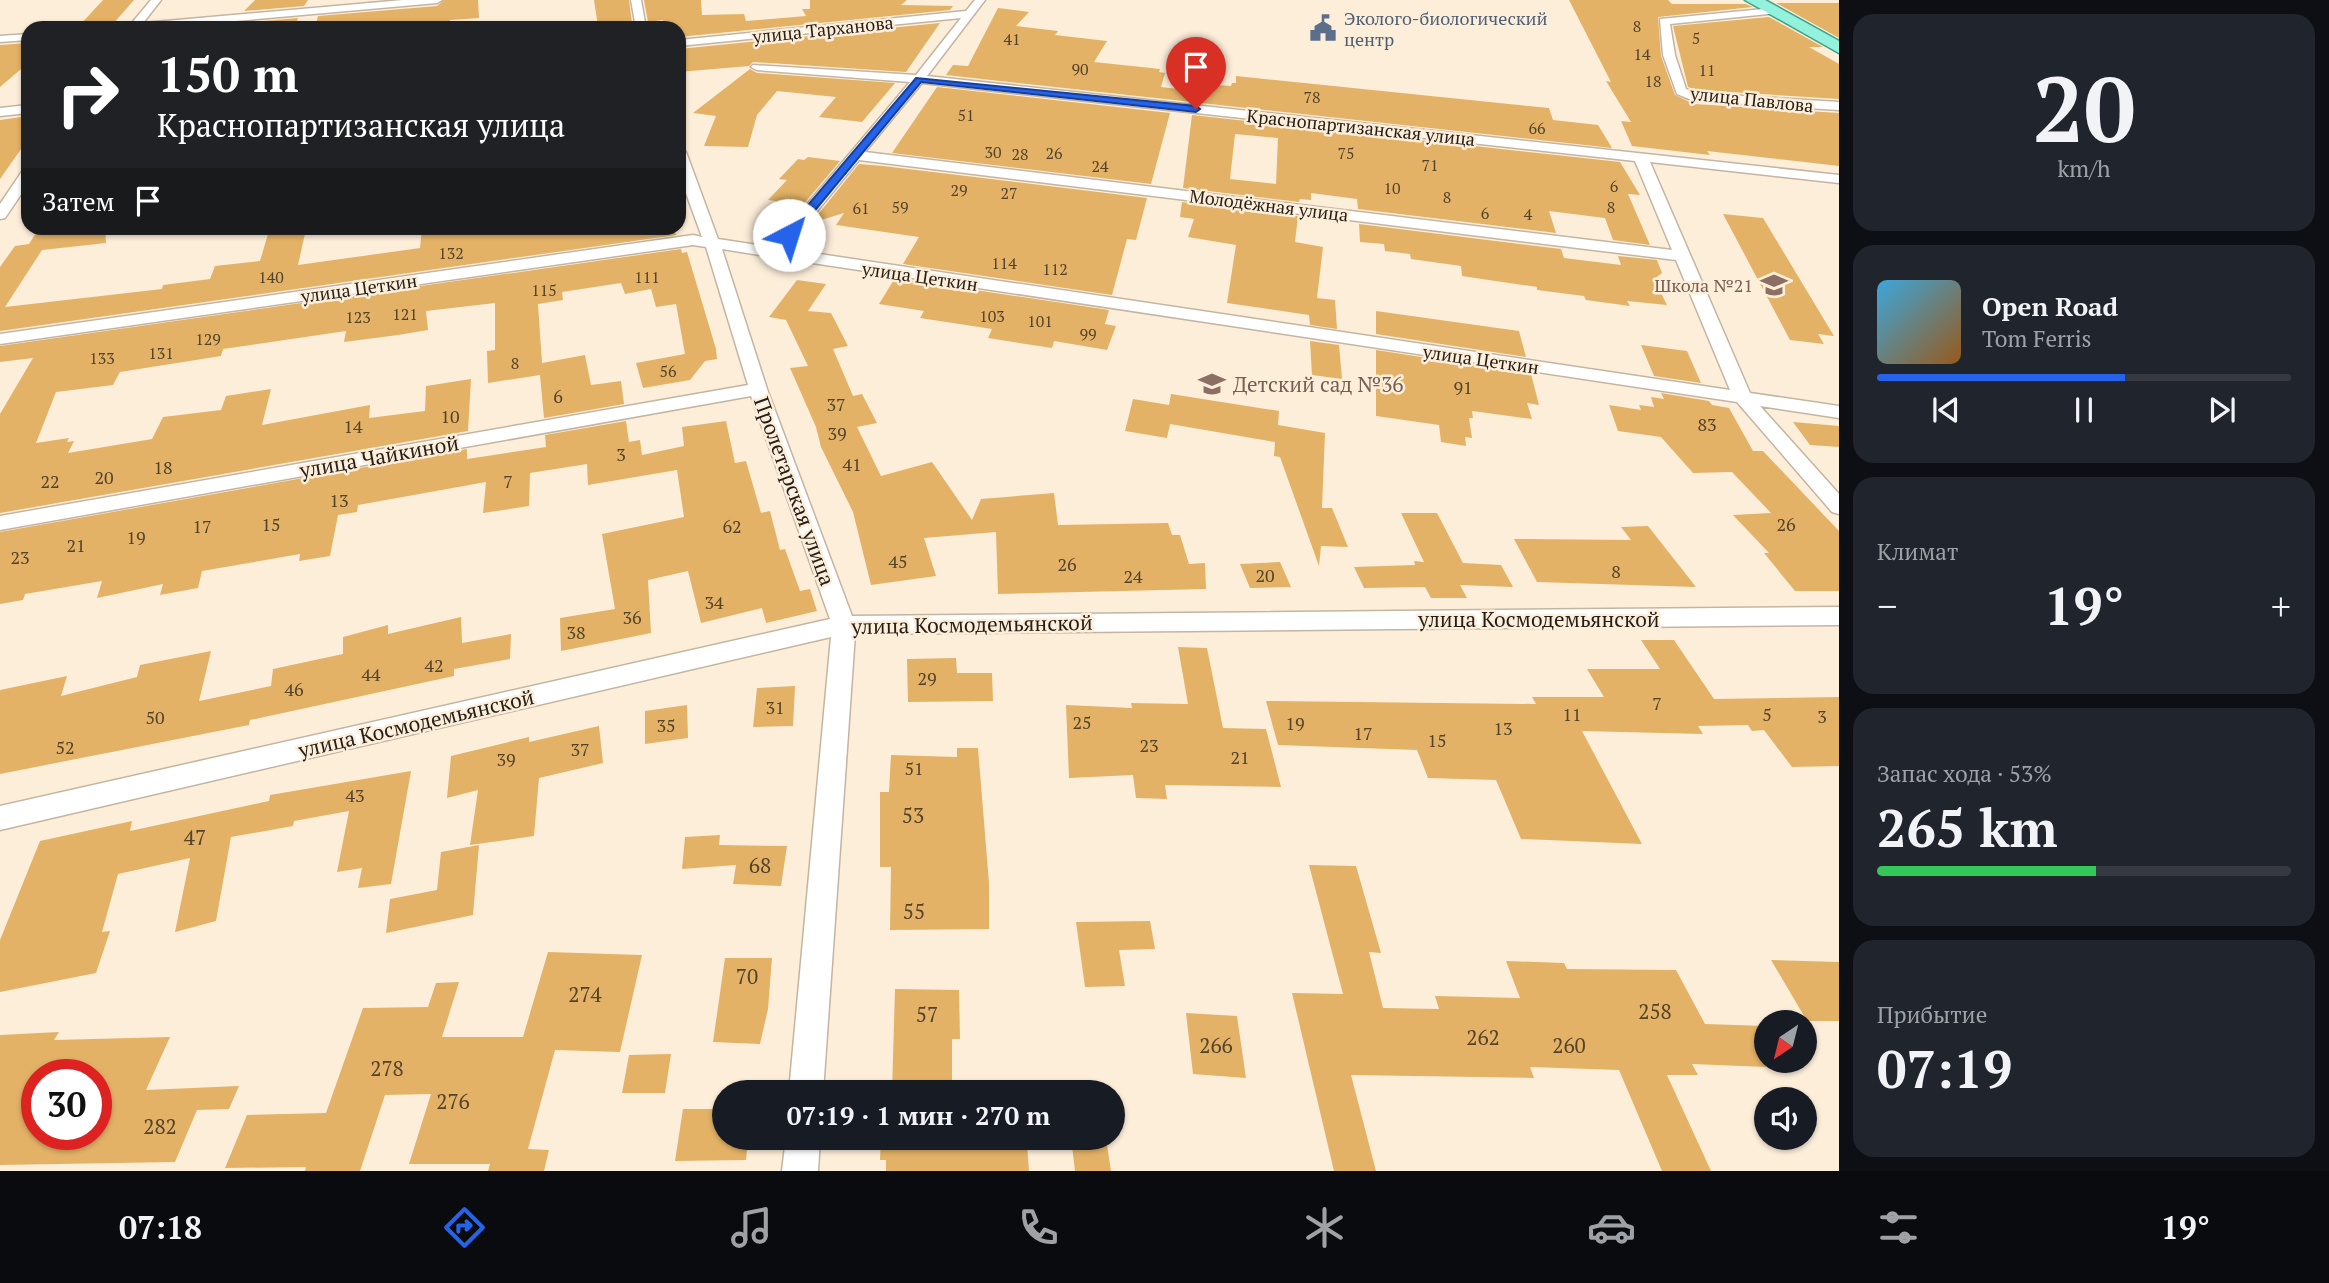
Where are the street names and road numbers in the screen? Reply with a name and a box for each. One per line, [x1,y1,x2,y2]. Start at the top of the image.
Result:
street label: улица Тарханова [750,10,895,48]
street label: улица Павлова [1688,80,1815,117]
street label: Краснопартизанская улица [1246,103,1476,151]
street label: Молодёжная улица [1188,183,1350,227]
street label: улица Цеткин [859,256,980,296]
street label: улица Цеткин [298,268,419,308]
street label: улица Цеткин [1420,339,1541,379]
street label: Пролетарская улица [748,393,842,590]
street label: улица Чайкиной [296,428,461,484]
street label: улица Космодемьянской [1417,605,1660,633]
street label: улица Космодемьянской [850,608,1093,640]
street label: улица Космодемьянской [294,682,537,764]

